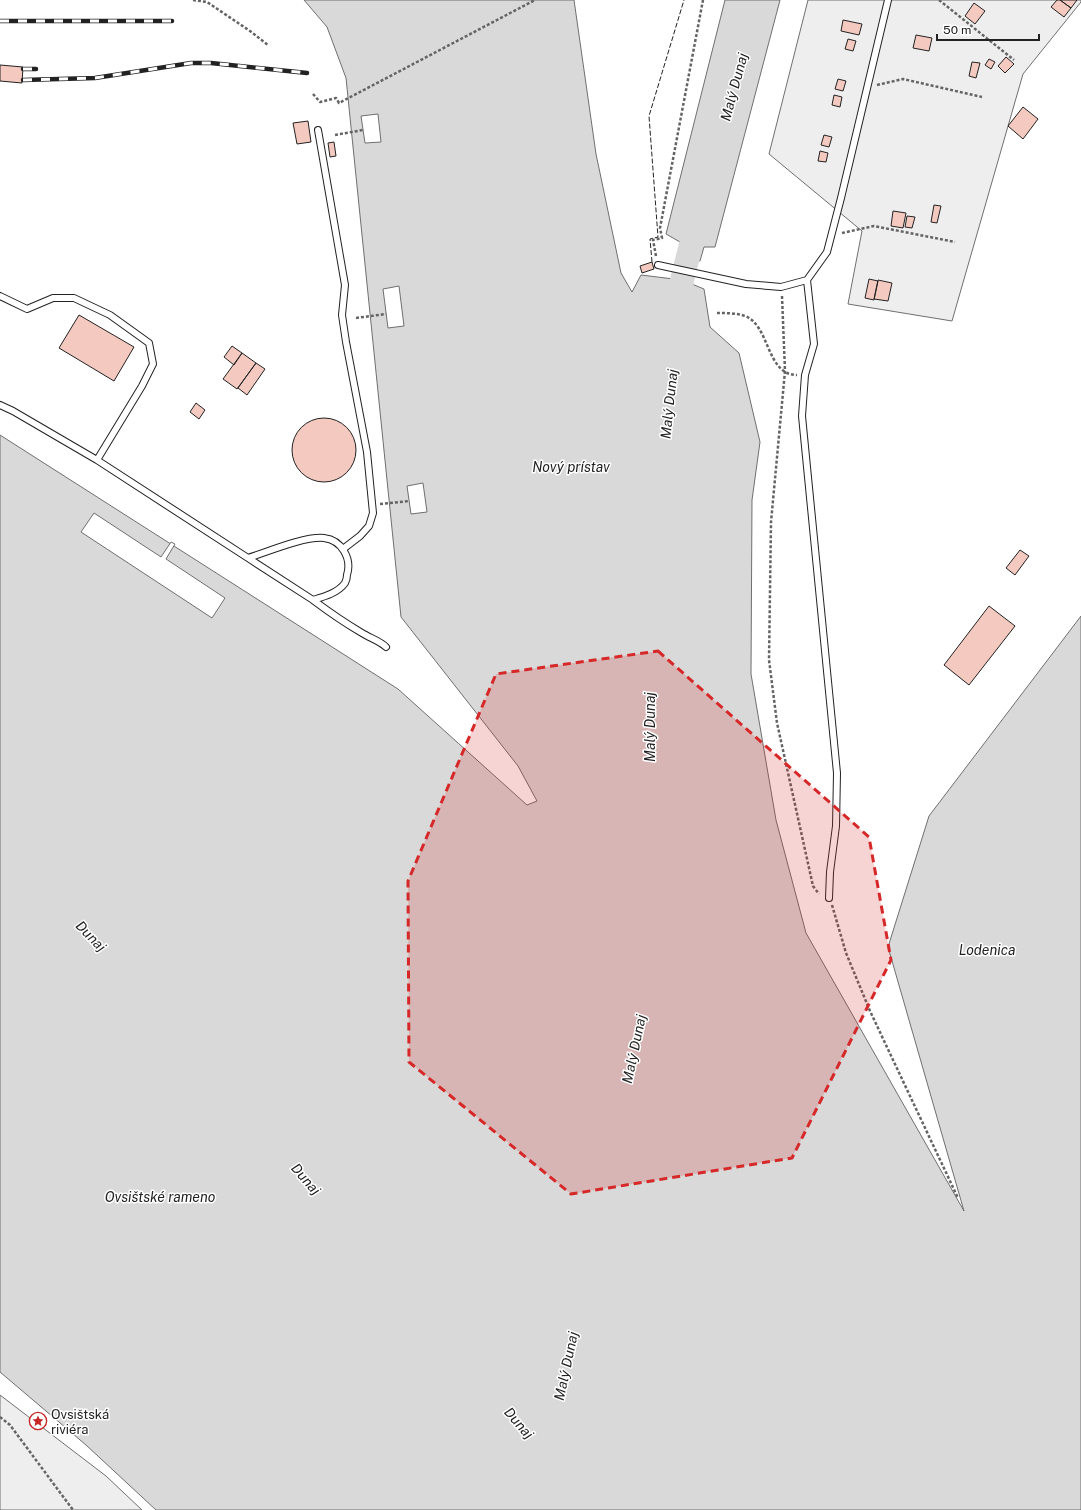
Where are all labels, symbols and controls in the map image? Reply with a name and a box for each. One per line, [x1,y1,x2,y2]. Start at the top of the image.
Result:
scale bar [937,16,1039,42]
text: 50 m [943,23,971,37]
water label: Malý Dunaj [717,51,751,123]
water label: Malý Dunaj [657,368,681,440]
water label: Nový prístav [532,459,610,475]
water label: Malý Dunaj [642,692,658,762]
water label: Dunaj [73,917,110,955]
water label: Lodenica [959,942,1015,958]
water label: Malý Dunaj [619,1013,649,1085]
water label: Dunaj [288,1160,324,1198]
water label: Ovsištské rameno [105,1189,216,1205]
water label: Malý Dunaj [551,1330,581,1402]
water label: Dunaj [501,1404,537,1442]
place label: Ovsištská riviéra [51,1407,109,1437]
place icon: Ovsištská riviéra [28,1411,48,1431]

